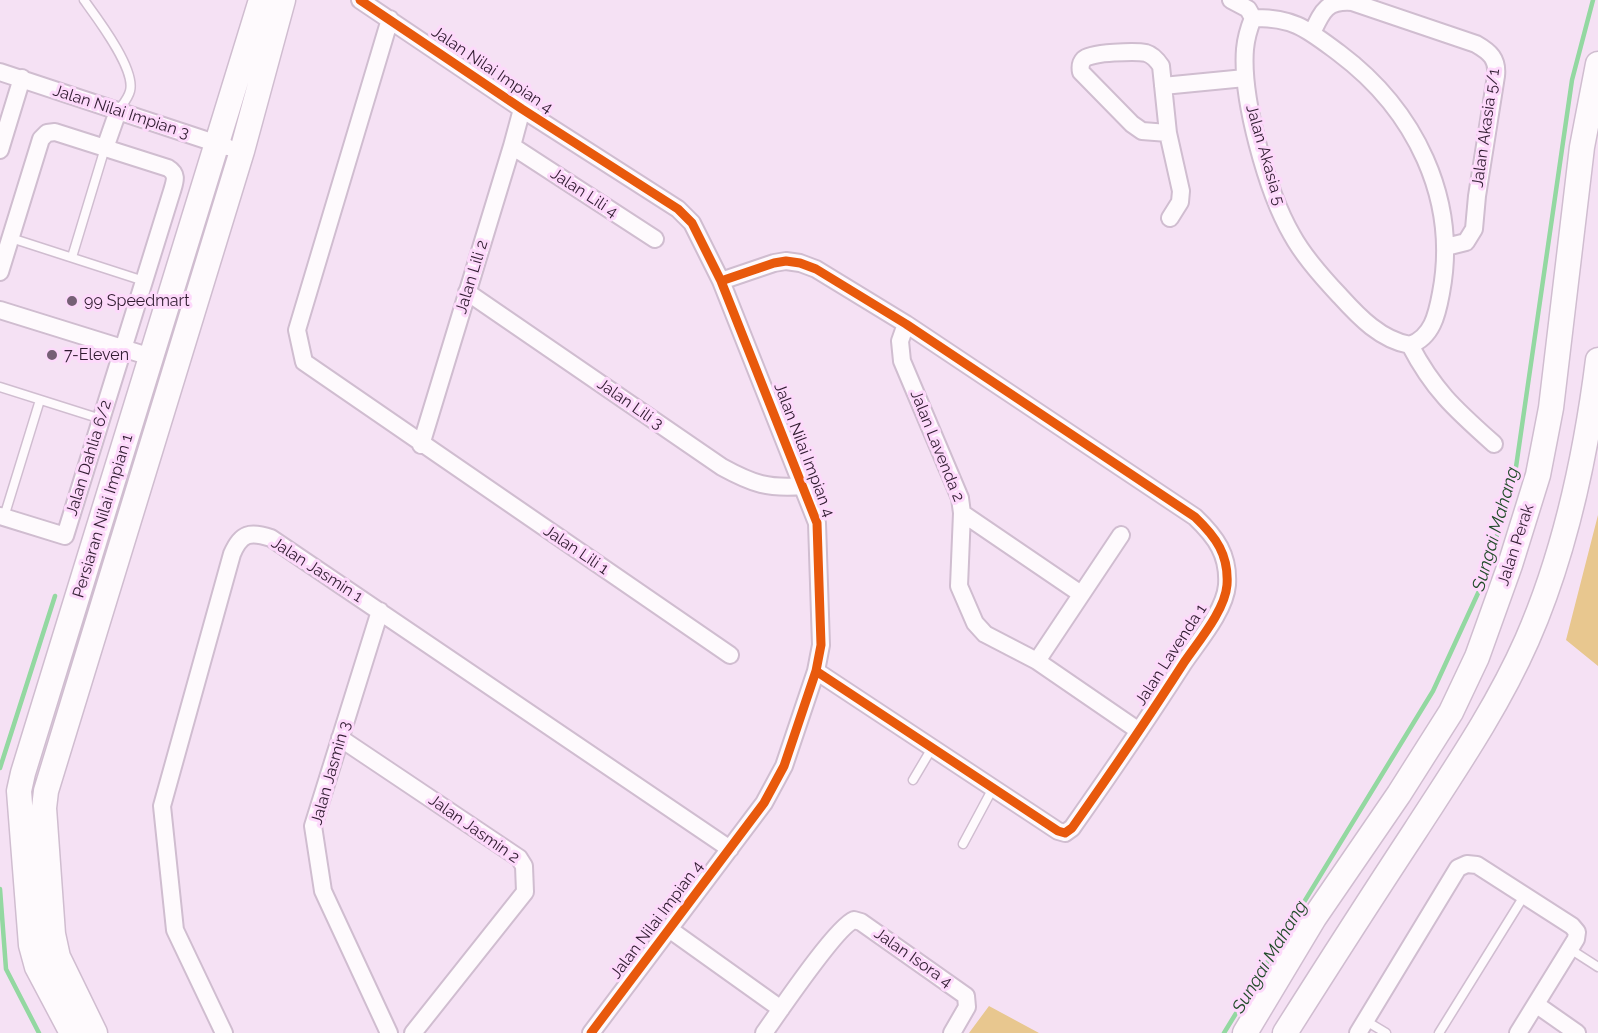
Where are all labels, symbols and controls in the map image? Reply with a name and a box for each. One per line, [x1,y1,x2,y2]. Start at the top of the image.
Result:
street label: Jalan Nilai Impian 4 [428,22,556,118]
street label: Jalan Akasia 5/1 [1468,67,1504,189]
street label: Jalan Nilai Impian 3 [51,81,191,143]
street label: Jalan Akasia 5 [1242,103,1288,207]
street label: Jalan Lili 4 [547,164,621,222]
street label: Jalan Lili 2 [452,238,492,316]
place label: 99 Speedmart [84,291,190,311]
marker: 99 Speedmart [65,294,79,308]
place label: 7-Eleven [64,345,129,365]
marker: 7-Eleven [45,348,59,362]
street label: Jalan Lili 3 [593,374,667,434]
street label: Jalan Nilai Impian 4 [770,380,838,520]
street label: Jalan Lavenda 2 [906,387,968,505]
street label: Jalan Dahlia 6/2 [62,398,116,518]
street label: Persiaran Nilai Impian 1 [69,432,137,600]
water label: Sungai Mahang [1468,465,1524,593]
street label: Jalan Perak [1494,502,1538,588]
street label: Jalan Lili 1 [540,521,612,579]
street label: Jalan Jasmin 1 [268,533,366,607]
street label: Jalan Lavenda 1 [1131,601,1211,709]
street label: Jalan Jasmin 3 [307,719,355,827]
street label: Jalan Jasmin 2 [425,791,523,867]
street label: Jalan Nilai Impian 4 [607,857,707,983]
water label: Sungai Mahang [1228,897,1312,1017]
street label: Jalan Isora 4 [870,924,956,992]

